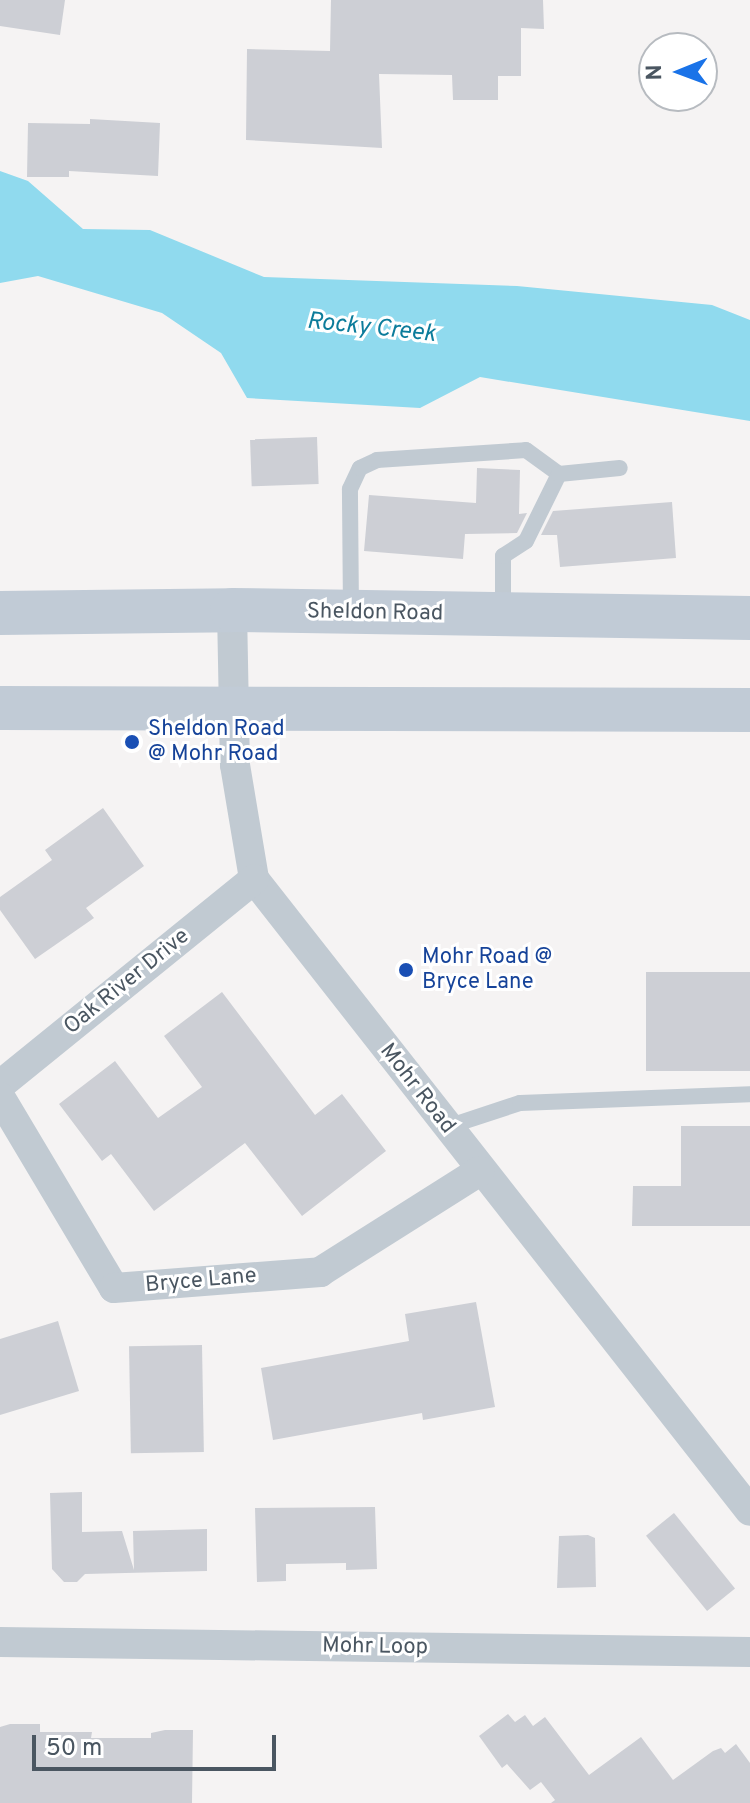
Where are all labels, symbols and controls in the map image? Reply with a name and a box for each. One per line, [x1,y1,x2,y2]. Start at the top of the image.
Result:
north arrow [638,32,718,112]
text: N [642,64,669,81]
water label: Rocky Creek [305,308,437,350]
street label: Sheldon Road [307,599,443,627]
place label: Sheldon Road @ Mohr Road [148,716,285,768]
marker: Sheldon Road @ Mohr Road [123,733,141,751]
street label: Oak River Drive [59,923,195,1041]
place label: Mohr Road @ Bryce Lane [422,944,552,996]
marker: Mohr Road @ Bryce Lane [397,961,415,979]
street label: Mohr Road [374,1039,460,1139]
street label: Bryce Lane [144,1263,258,1299]
street label: Mohr Loop [322,1633,428,1661]
scale bar [36,1719,280,1769]
text: 50 m [46,1734,102,1764]

